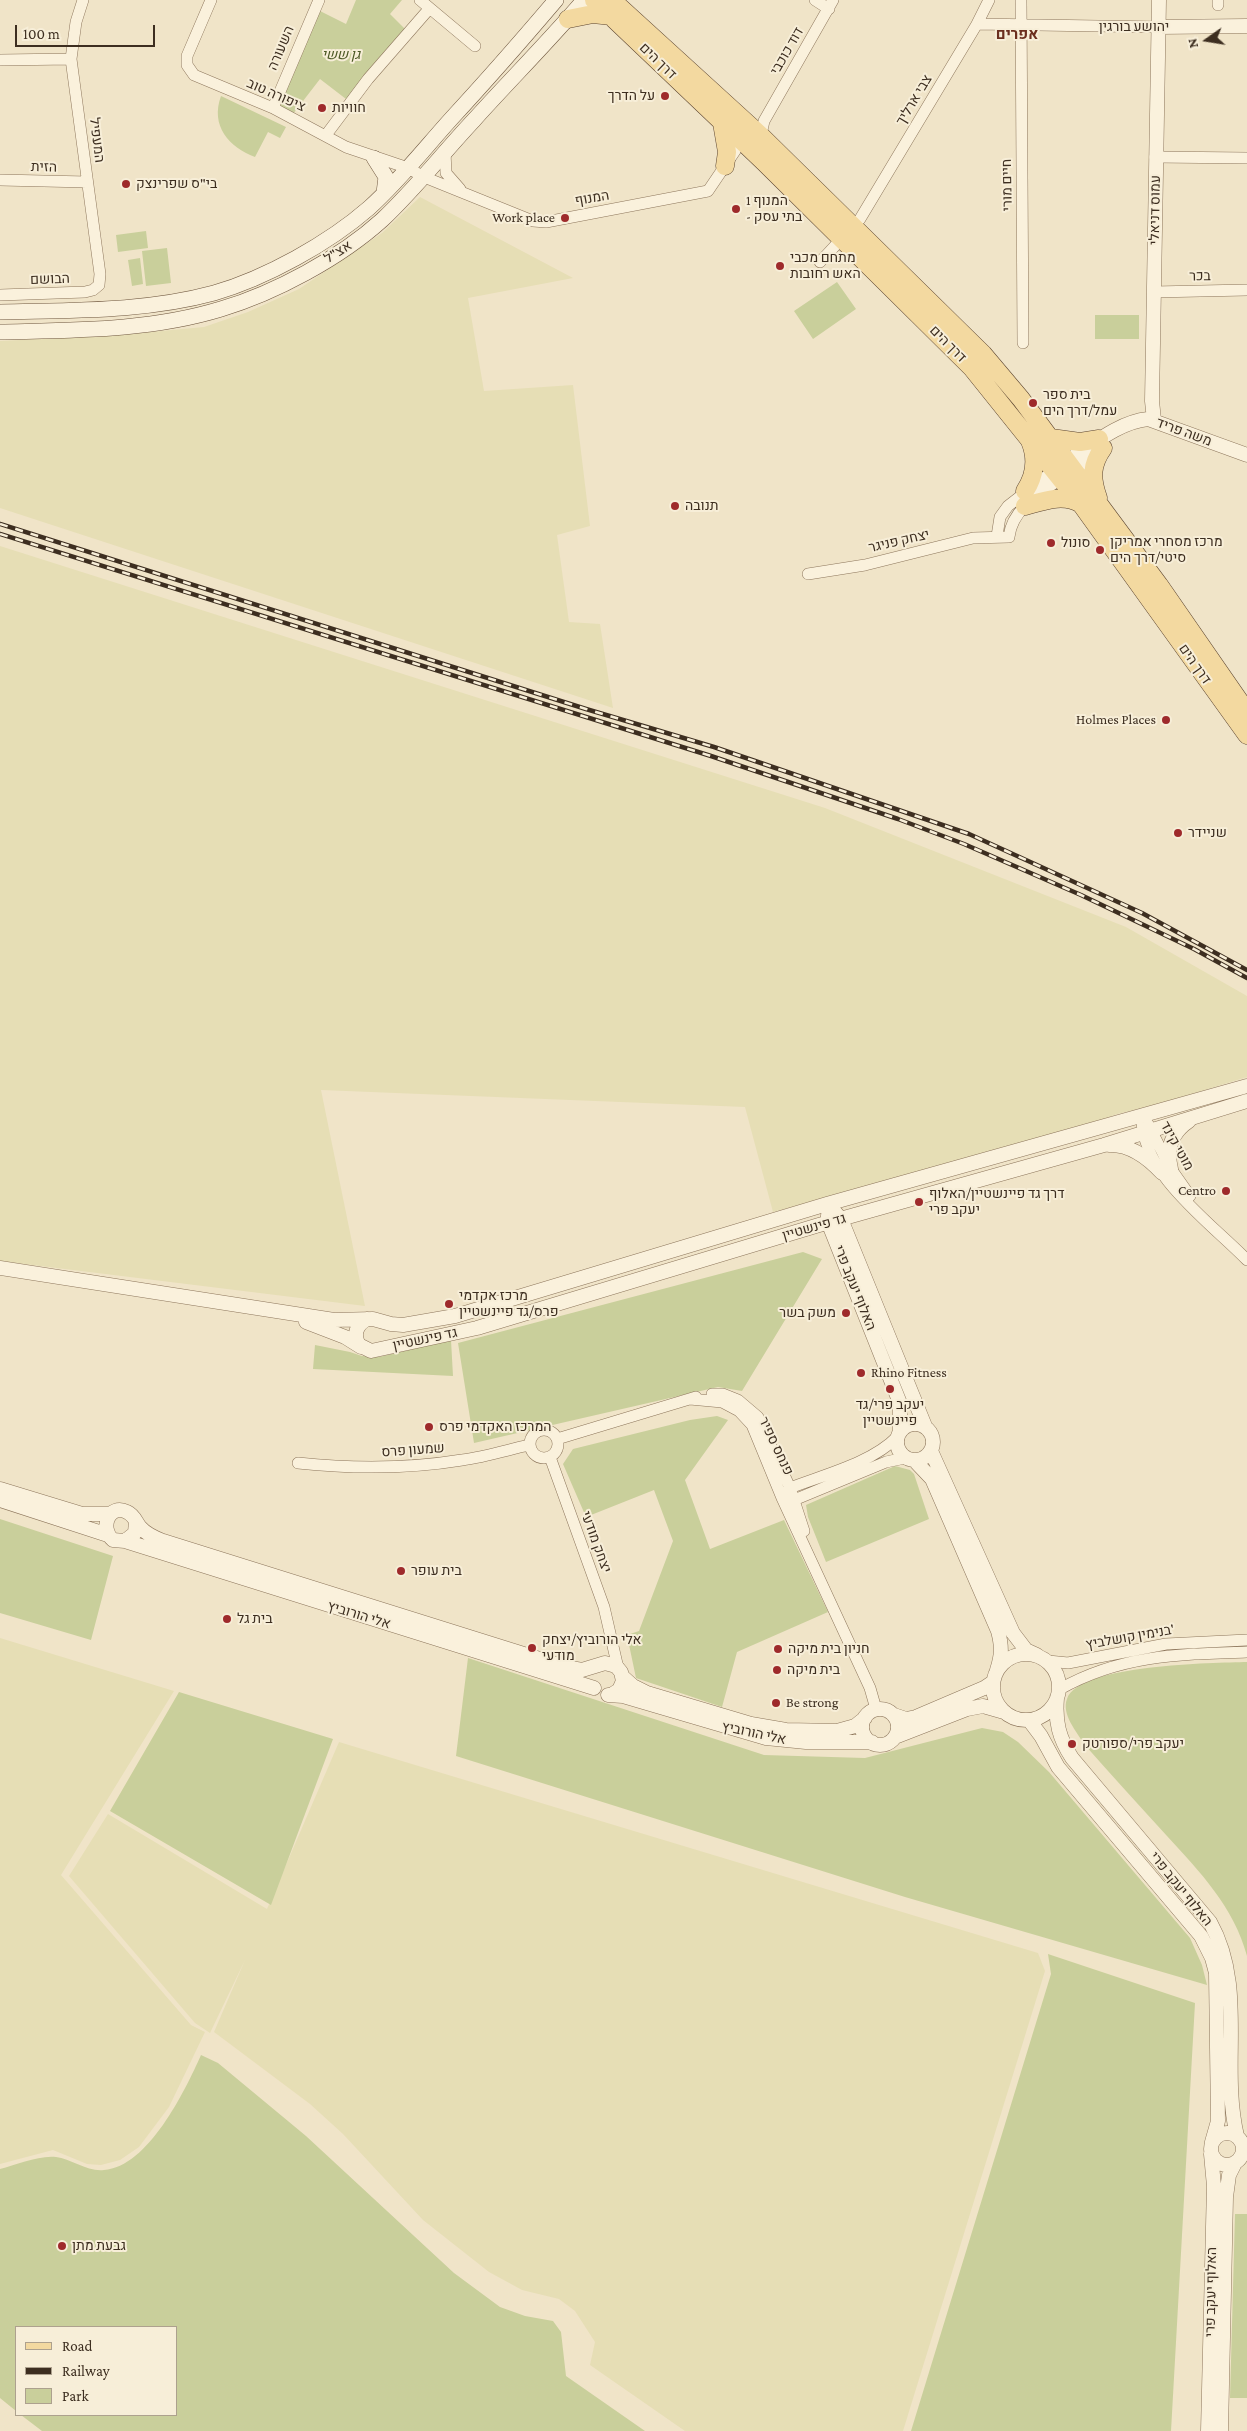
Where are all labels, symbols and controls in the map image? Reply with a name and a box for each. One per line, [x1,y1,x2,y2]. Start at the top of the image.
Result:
scale bar [18,15,158,47]
north arrow [1182,15,1232,65]
street label: יהושע בורגין [1099,19,1169,35]
street label: השעורה [264,23,298,73]
street label: דוד כוכבי [767,24,807,78]
district label: אפרים [996,25,1038,43]
text: 100 m [23,26,60,42]
text: N [1184,37,1201,50]
street label: דרך הים [636,39,680,83]
park label: גן ששי [322,47,360,63]
street label: צבי ארליך [892,72,936,128]
street label: ציפורה טוב [244,75,308,115]
place label: על הדרך [608,88,655,104]
marker: על הדרך [659,90,671,102]
place label: חוויות [332,100,366,116]
marker: חוויות [316,102,328,114]
street label: המעפיל [86,116,108,164]
street label: הזית [31,158,57,176]
street label: חיים מורי [998,159,1016,211]
street label: עמוס דניאלי [1146,175,1164,245]
place label: בי"ס שפרינצק [136,176,217,192]
marker: בי"ס שפרינצק [120,178,132,190]
street label: המנוף [573,187,611,209]
place label: המנוף 1 - בתי עסק [746,193,802,226]
marker: המנוף 1 - בתי עסק [730,203,742,215]
place label: Work place [492,210,555,226]
marker: Work place [559,212,571,224]
street label: אצ"ל [321,237,355,267]
place label: מתחם מכבי האש רחובות [790,250,861,282]
marker: מתחם מכבי האש רחובות [774,260,786,272]
street label: בכר [1189,267,1211,285]
street label: הבושם [30,270,70,288]
street label: דרך הים [926,322,970,366]
place label: בית ספר עמל/דרך הים [1043,387,1117,420]
marker: בית ספר עמל/דרך הים [1027,397,1039,409]
street label: משה פריד [1154,414,1214,450]
place label: תנובה [685,498,719,514]
marker: תנובה [669,500,681,512]
street label: יצחק פניגר [867,526,931,556]
place label: מרכז מסחרי אמריקן סיטי/דרך הים [1110,534,1223,566]
place label: סונול [1061,535,1090,551]
marker: סונול [1045,537,1057,549]
marker: מרכז מסחרי אמריקן סיטי/דרך הים [1094,544,1106,556]
street label: דרך הים [1175,641,1215,687]
place label: Holmes Places [1076,712,1156,728]
marker: Holmes Places [1160,714,1172,726]
place label: שניידר [1188,825,1227,841]
marker: שניידר [1172,827,1184,839]
street label: מוטי קינד [1157,1118,1197,1174]
place label: Centro [1178,1183,1216,1199]
marker: Centro [1220,1185,1232,1197]
place label: דרך גד פיינשטיין/האלוף יעקב פרי [929,1186,1064,1218]
marker: דרך גד פיינשטיין/האלוף יעקב פרי [913,1196,925,1208]
street label: גד פינשטיין [780,1210,848,1244]
street label: האלוף יעקב פרי [830,1243,880,1333]
place label: מרכז אקדמי פרס/גד פיינשטיין [459,1288,558,1320]
marker: מרכז אקדמי פרס/גד פיינשטיין [443,1298,455,1310]
place label: משק בשר [779,1305,836,1321]
marker: משק בשר [840,1307,852,1319]
street label: גד פינשטיין [391,1324,459,1354]
place label: Rhino Fitness [871,1365,947,1381]
marker: Rhino Fitness [855,1367,867,1379]
marker: יעקב פרי/גד פיינשטיין [884,1383,896,1395]
place label: יעקב פרי/גד פיינשטיין [856,1397,924,1430]
street label: פנחס ספיר [755,1414,797,1478]
place label: המרכז האקדמי פרס [439,1419,552,1435]
marker: המרכז האקדמי פרס [423,1421,435,1433]
street label: שמעון פרס [381,1439,445,1461]
street label: יצחק מודעי [577,1509,615,1575]
place label: בית עופר [411,1563,462,1579]
marker: בית עופר [395,1565,407,1577]
street label: אלי הורוביץ [325,1597,393,1633]
place label: בית גל [237,1611,273,1627]
marker: בית גל [221,1613,233,1625]
street label: בנימין קושלביץ' [1084,1621,1176,1653]
place label: אלי הורוביץ/יצחק מודעי [542,1632,642,1664]
place label: חניון בית מיקה [788,1641,870,1657]
marker: אלי הורוביץ/יצחק מודעי [526,1642,538,1654]
marker: חניון בית מיקה [772,1643,784,1655]
place label: בית מיקה [787,1662,840,1678]
marker: בית מיקה [771,1664,783,1676]
place label: Be strong [786,1695,838,1711]
marker: Be strong [770,1697,782,1709]
street label: אלי הורוביץ [720,1718,788,1748]
place label: יעקב פרי/ספורטק [1082,1736,1184,1752]
marker: יעקב פרי/ספורטק [1066,1738,1078,1750]
street label: האלוף יעקב פרי [1146,1849,1216,1929]
place label: גבעת מתן [72,2238,126,2254]
marker: גבעת מתן [56,2240,68,2252]
street label: האלוף יעקב פרי [1202,2247,1220,2337]
legend [15,2326,178,2416]
text: Road [62,2338,92,2354]
text: Railway [62,2363,110,2379]
text: Park [62,2388,89,2404]

